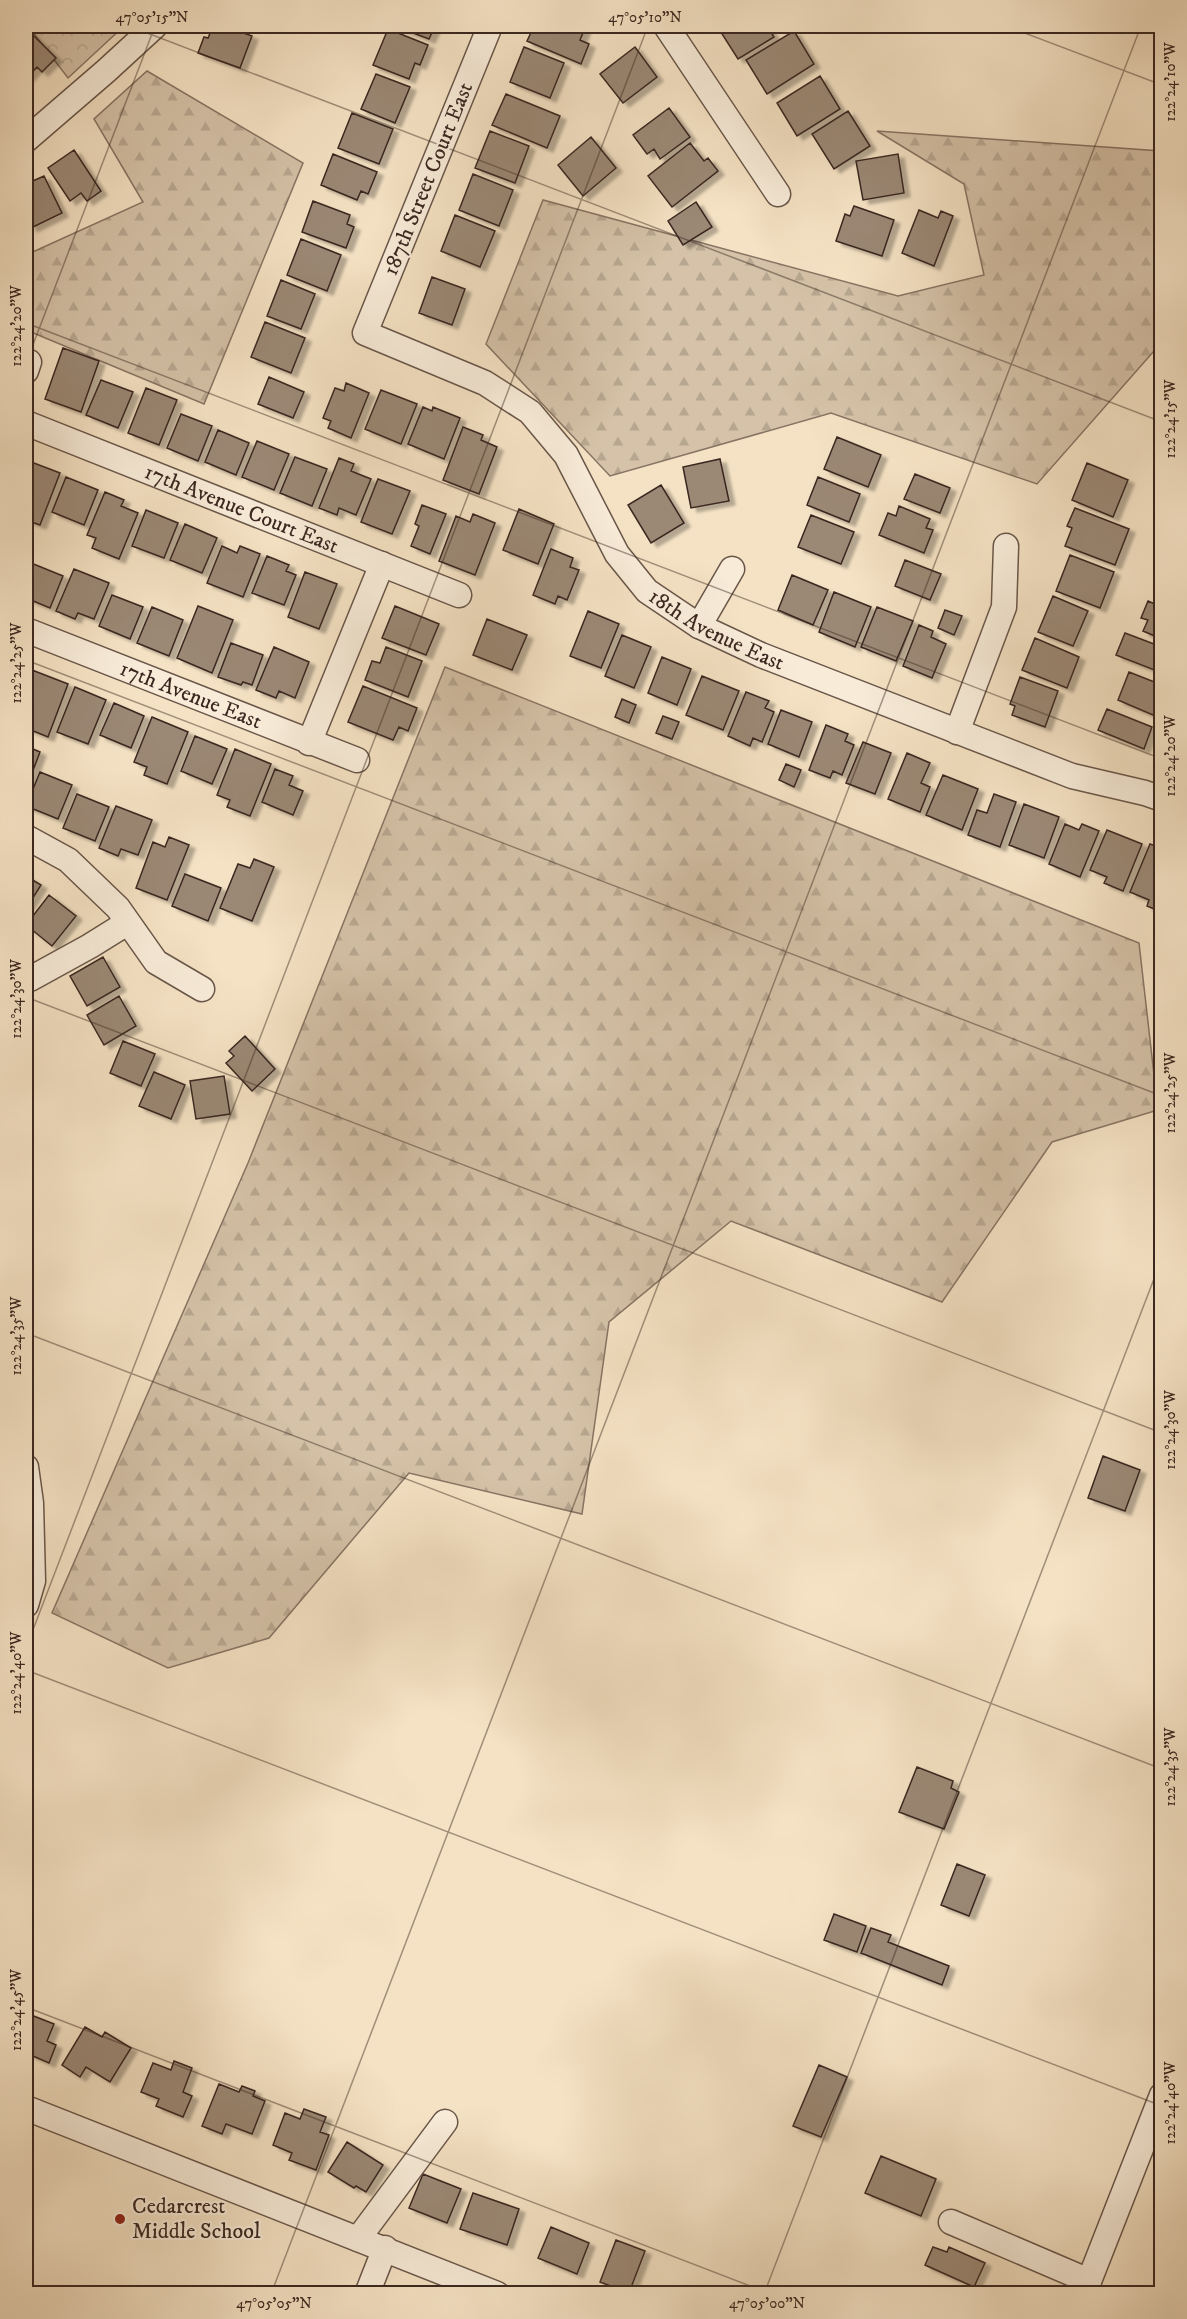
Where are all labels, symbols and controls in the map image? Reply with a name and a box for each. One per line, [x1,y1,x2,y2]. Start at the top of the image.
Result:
text: 47°05'15"N [116,8,188,27]
text: 47°05'10"N [608,8,682,27]
text: 122°24'10"W [1161,42,1180,122]
street label: 187th Street Court East [377,78,479,280]
text: 122°24'20"W [7,285,26,367]
text: 122°24'15"W [1161,379,1180,458]
street label: 17th Avenue Court East [141,458,343,559]
street label: 18th Avenue East [644,583,788,676]
text: 122°24'25"W [7,622,26,703]
street label: 17th Avenue East [116,655,266,735]
text: 122°24'20"W [1161,715,1180,797]
text: 122°24'30"W [7,959,26,1039]
text: 122°24'25"W [1161,1052,1180,1133]
text: 122°24'35"W [7,1296,26,1376]
text: 122°24'30"W [1161,1390,1180,1470]
text: 122°24'40"W [7,1631,26,1714]
text: 122°24'35"W [1161,1727,1180,1807]
text: 122°24'45"W [7,1969,26,2051]
text: 122°24'40"W [1161,2061,1180,2144]
place label: Cedarcrest Middle School [132,2193,261,2245]
marker: Cedarcrest Middle School [113,2212,127,2226]
text: 47°05'05"N [236,2294,312,2313]
text: 47°05'00"N [729,2294,805,2313]

